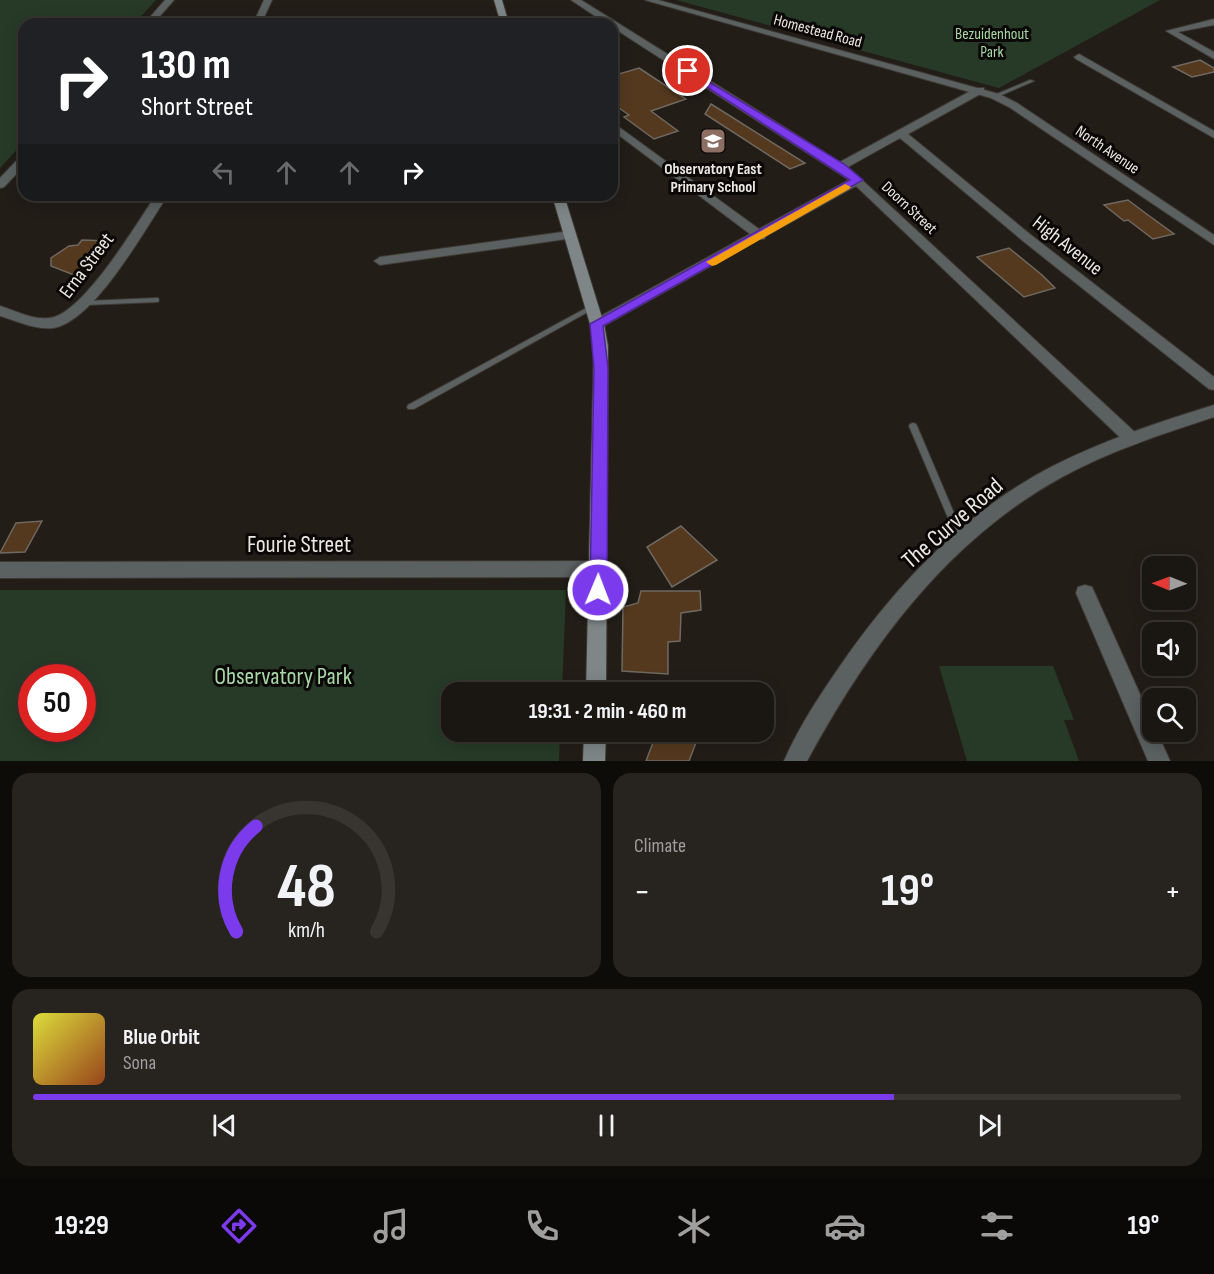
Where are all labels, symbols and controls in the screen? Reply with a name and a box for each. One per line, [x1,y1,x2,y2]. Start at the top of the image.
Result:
street label: Homestead Road [771,11,864,52]
park label: Bezuidenhout Park [955,25,1029,62]
text: 130 m [141,40,231,91]
icon: right [42,42,120,120]
pin [662,45,713,96]
icon: arrive [671,54,704,87]
text: Short Street [141,91,253,123]
street label: North Avenue [1072,122,1143,179]
school or university icon: Observatory East Primary School [698,126,728,156]
icon: left [207,156,240,189]
icon: ahead [270,156,303,189]
icon: ahead [333,156,366,189]
icon: right [396,156,429,189]
place label: Observatory East Primary School [664,160,762,197]
street label: Doorn Street [877,178,941,239]
street label: High Avenue [1027,211,1107,281]
street label: Erna Street [54,228,119,303]
street label: The Curve Road [896,472,1009,575]
street label: Fourie Street [247,530,351,559]
north arrow [1142,556,1196,610]
map controls [1142,556,1196,742]
position arrow [566,558,630,622]
button: sound [1142,622,1196,676]
park label: Observatory Park [214,662,352,691]
speed limit sign: 50 [18,664,96,742]
button: search [1142,688,1196,742]
text: 19:31 · 2 min · 460 m [529,698,686,725]
text: Climate [634,834,686,858]
text: 48 [277,850,336,925]
text: 19° [881,864,934,919]
text: − [634,872,650,912]
text: + [1165,872,1181,912]
text: km/h [288,918,325,943]
text: Blue Orbit [123,1024,200,1051]
text: Sona [123,1051,156,1075]
icon: previous [208,1109,241,1142]
icon: pause [590,1109,623,1142]
icon: next [973,1109,1006,1142]
icon: directions [218,1205,260,1247]
icon: music [370,1205,412,1247]
icon: phone [521,1205,563,1247]
icon: climate [673,1205,715,1247]
icon: car [824,1205,866,1247]
icon: filters [976,1205,1018,1247]
text: 19:29 [55,1210,109,1242]
text: 19° [1127,1210,1159,1242]

